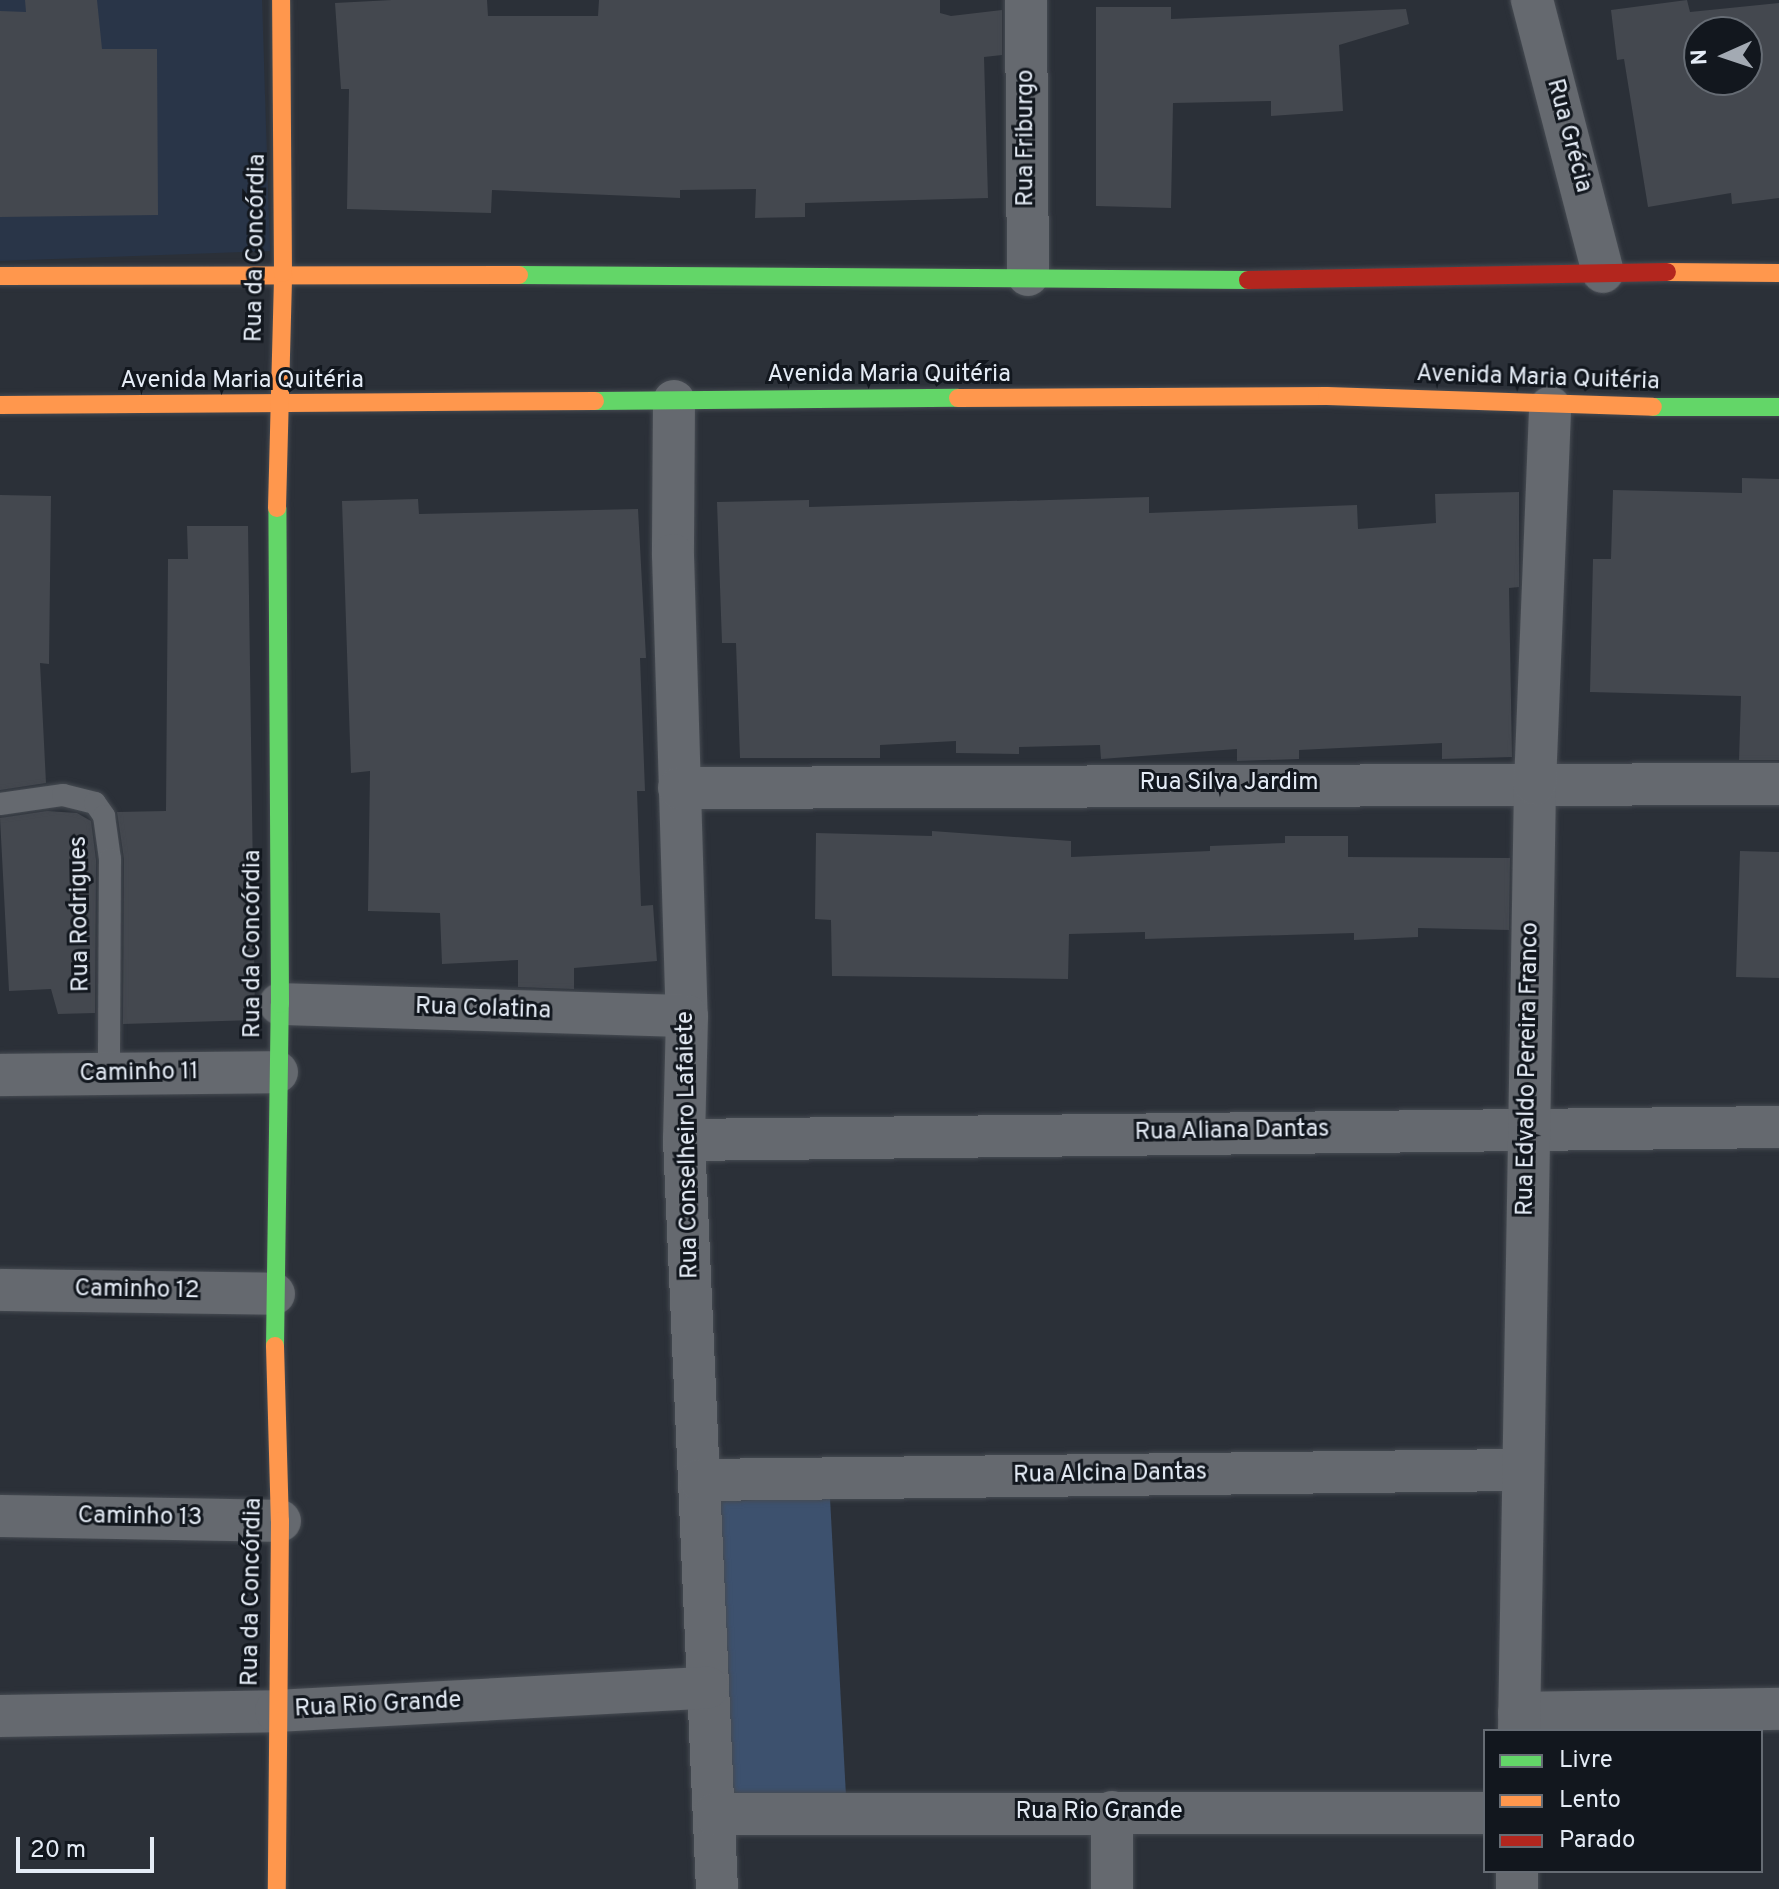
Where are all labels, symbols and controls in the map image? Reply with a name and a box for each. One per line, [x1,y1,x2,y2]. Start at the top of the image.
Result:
north arrow [1683,16,1763,96]
text: N [1687,49,1714,66]
street label: Rua Friburgo [1013,69,1041,207]
street label: Rua Grécia [1539,76,1597,196]
street label: Rua da Concórdia [241,153,273,343]
street label: Avenida Maria Quitéria [1416,360,1660,398]
street label: Avenida Maria Quitéria [767,362,1011,390]
street label: Avenida Maria Quitéria [120,368,364,396]
street label: Rua Silva Jardim [1139,770,1319,798]
street label: Rua Rodrigues [65,836,97,992]
street label: Rua da Concórdia [240,850,268,1038]
street label: Rua Edvaldo Pereira Franco [1512,922,1546,1216]
street label: Rua Colatina [414,993,552,1027]
street label: Rua Conselheiro Lafaiete [672,1011,706,1279]
street label: Caminho 11 [79,1059,199,1089]
street label: Rua Aliana Dantas [1134,1116,1330,1148]
street label: Caminho 12 [74,1276,200,1306]
street label: Rua Alcina Dantas [1012,1459,1208,1491]
street label: Rua da Concórdia [237,1497,269,1687]
street label: Caminho 13 [77,1503,203,1533]
street label: Rua Rio Grande [294,1687,462,1725]
legend [1483,1729,1763,1873]
text: Livre [1559,1746,1613,1776]
text: Lento [1559,1786,1621,1816]
street label: Rua Rio Grande [1015,1799,1183,1827]
scale bar [20,1821,158,1871]
text: Parado [1559,1826,1635,1856]
text: 20 m [30,1836,86,1866]

